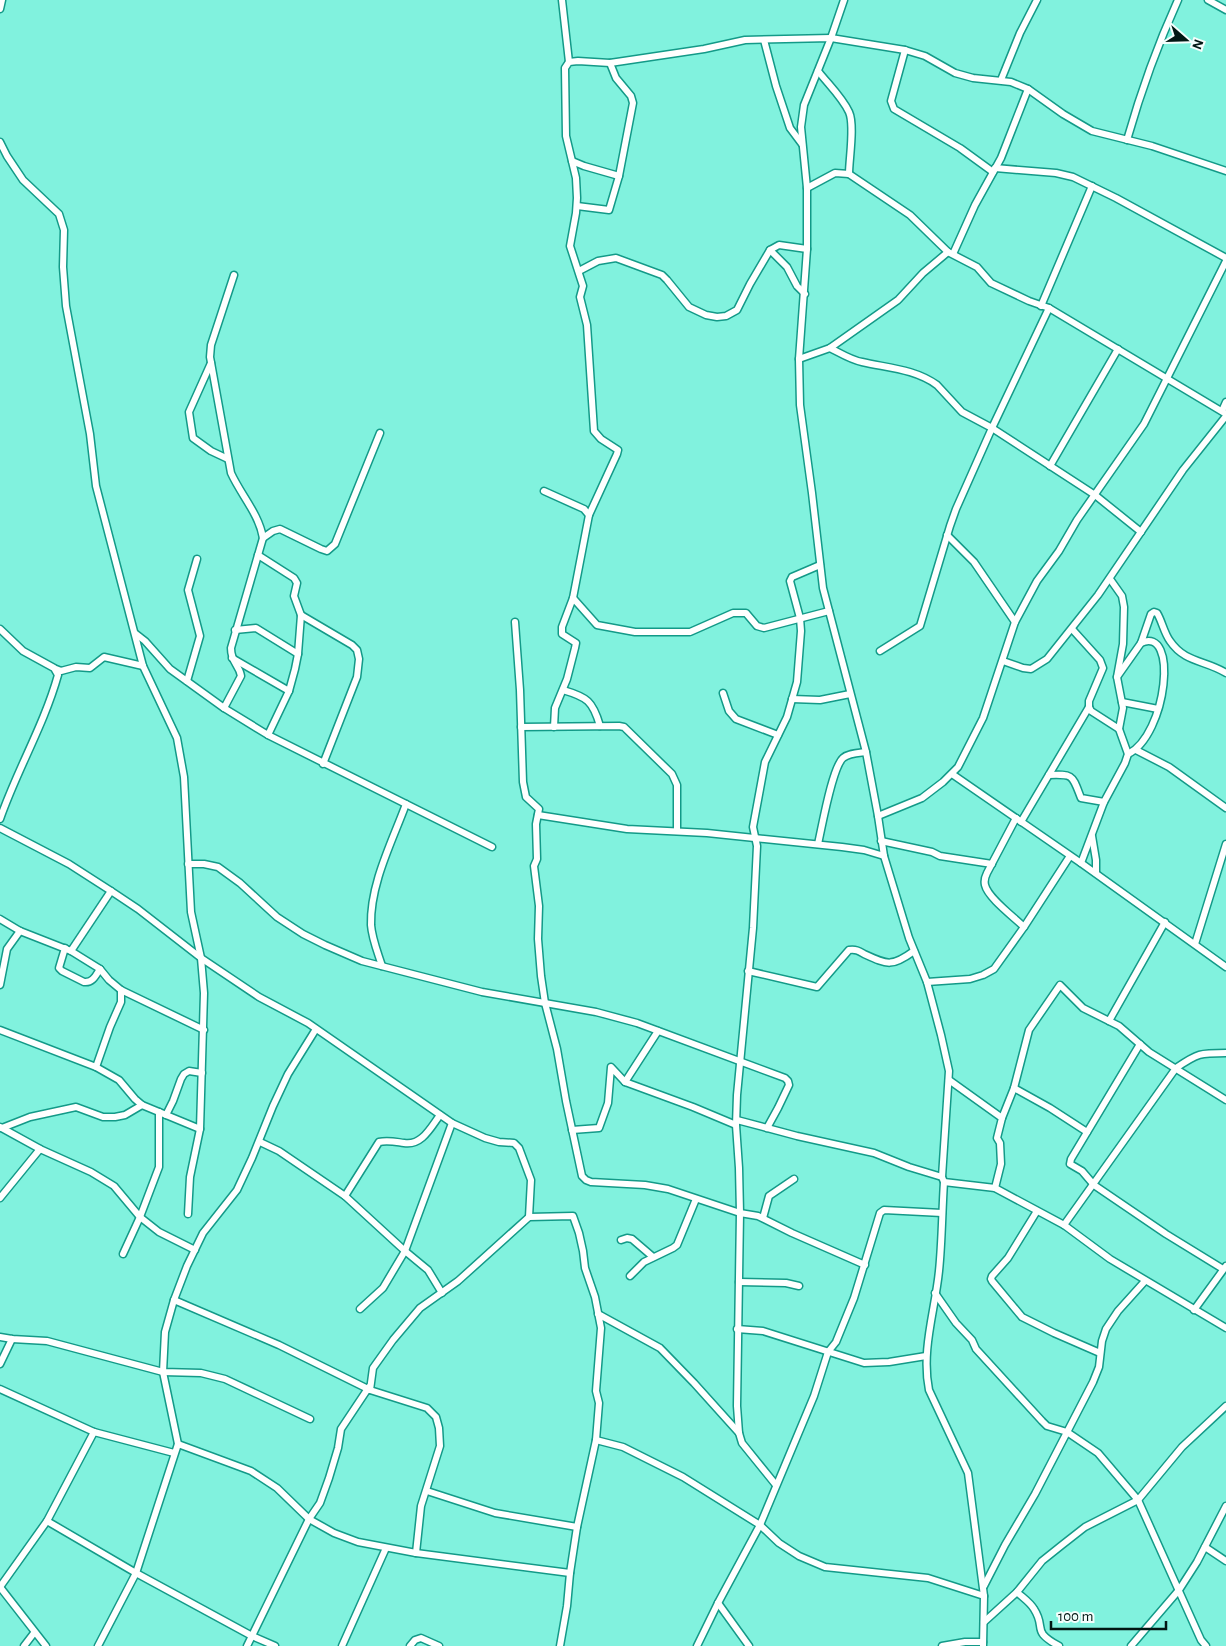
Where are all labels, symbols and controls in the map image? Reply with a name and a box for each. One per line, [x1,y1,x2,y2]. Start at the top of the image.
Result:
north arrow [1161,15,1211,65]
text: N [1189,37,1206,51]
scale bar [1051,1598,1166,1630]
text: 100 m [1058,1609,1093,1624]

